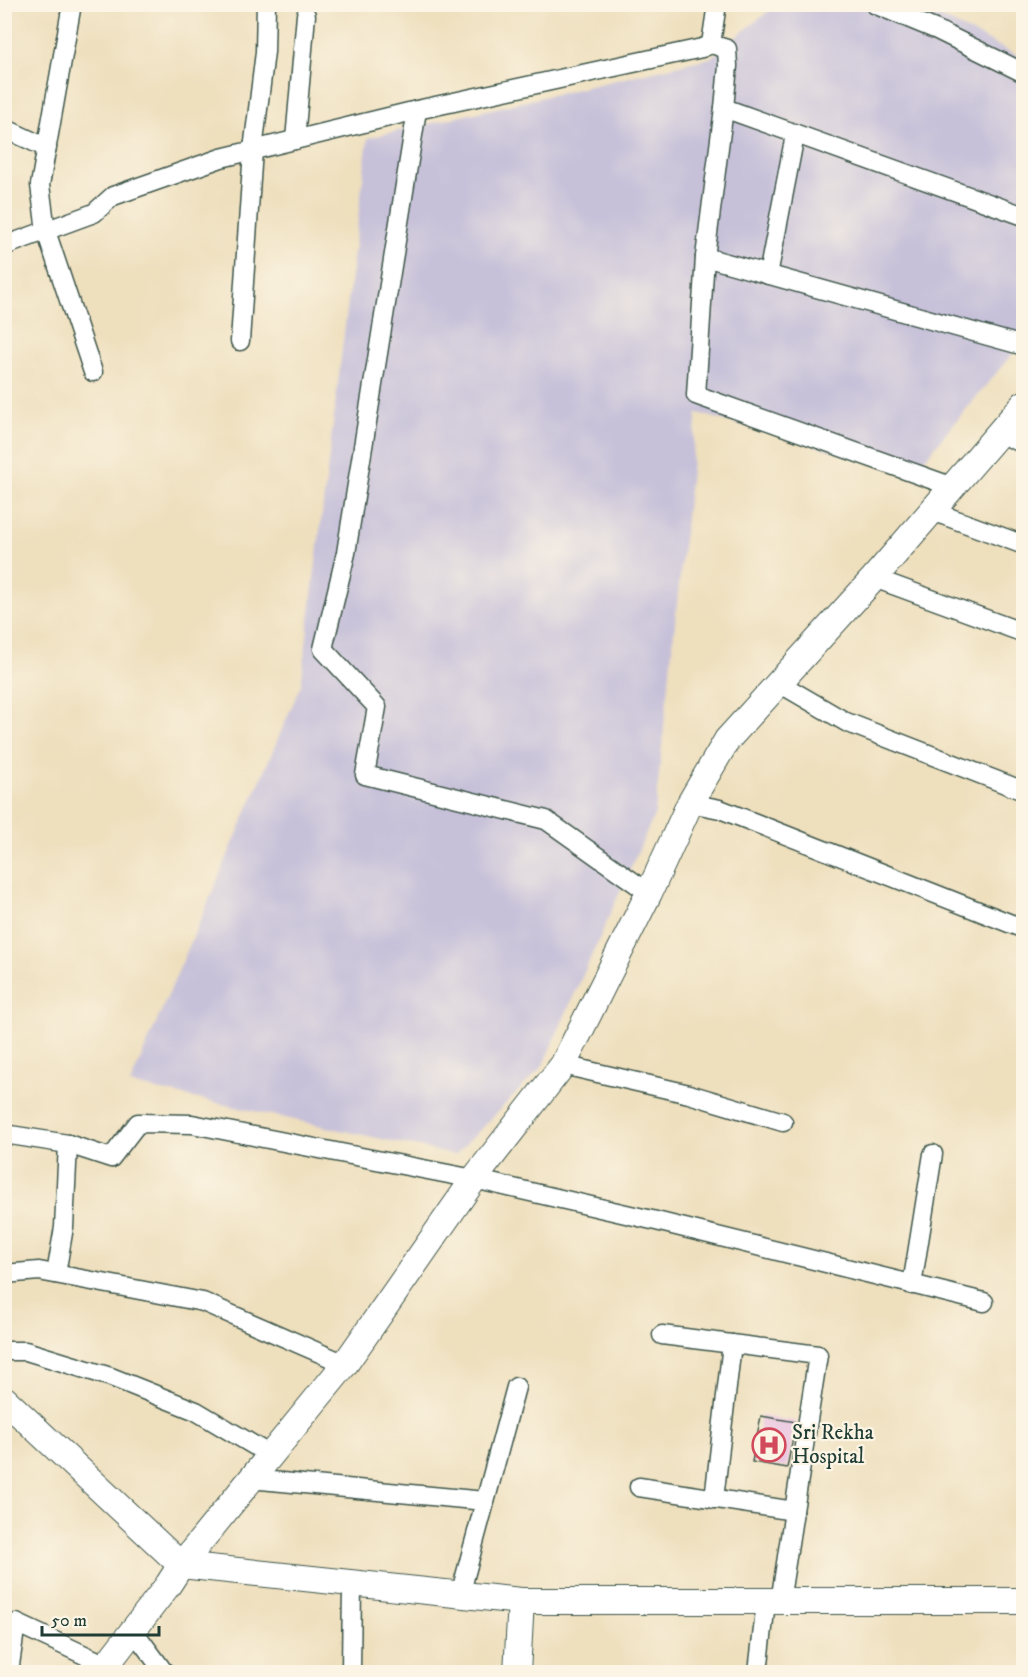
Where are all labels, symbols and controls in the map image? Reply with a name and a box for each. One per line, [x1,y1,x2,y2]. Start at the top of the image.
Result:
place label: Sri Rekha Hospital [792,1420,874,1470]
hospital icon: Sri Rekha Hospital [751,1427,787,1463]
scale bar [42,1599,159,1637]
text: 50 m [51,1610,87,1632]

